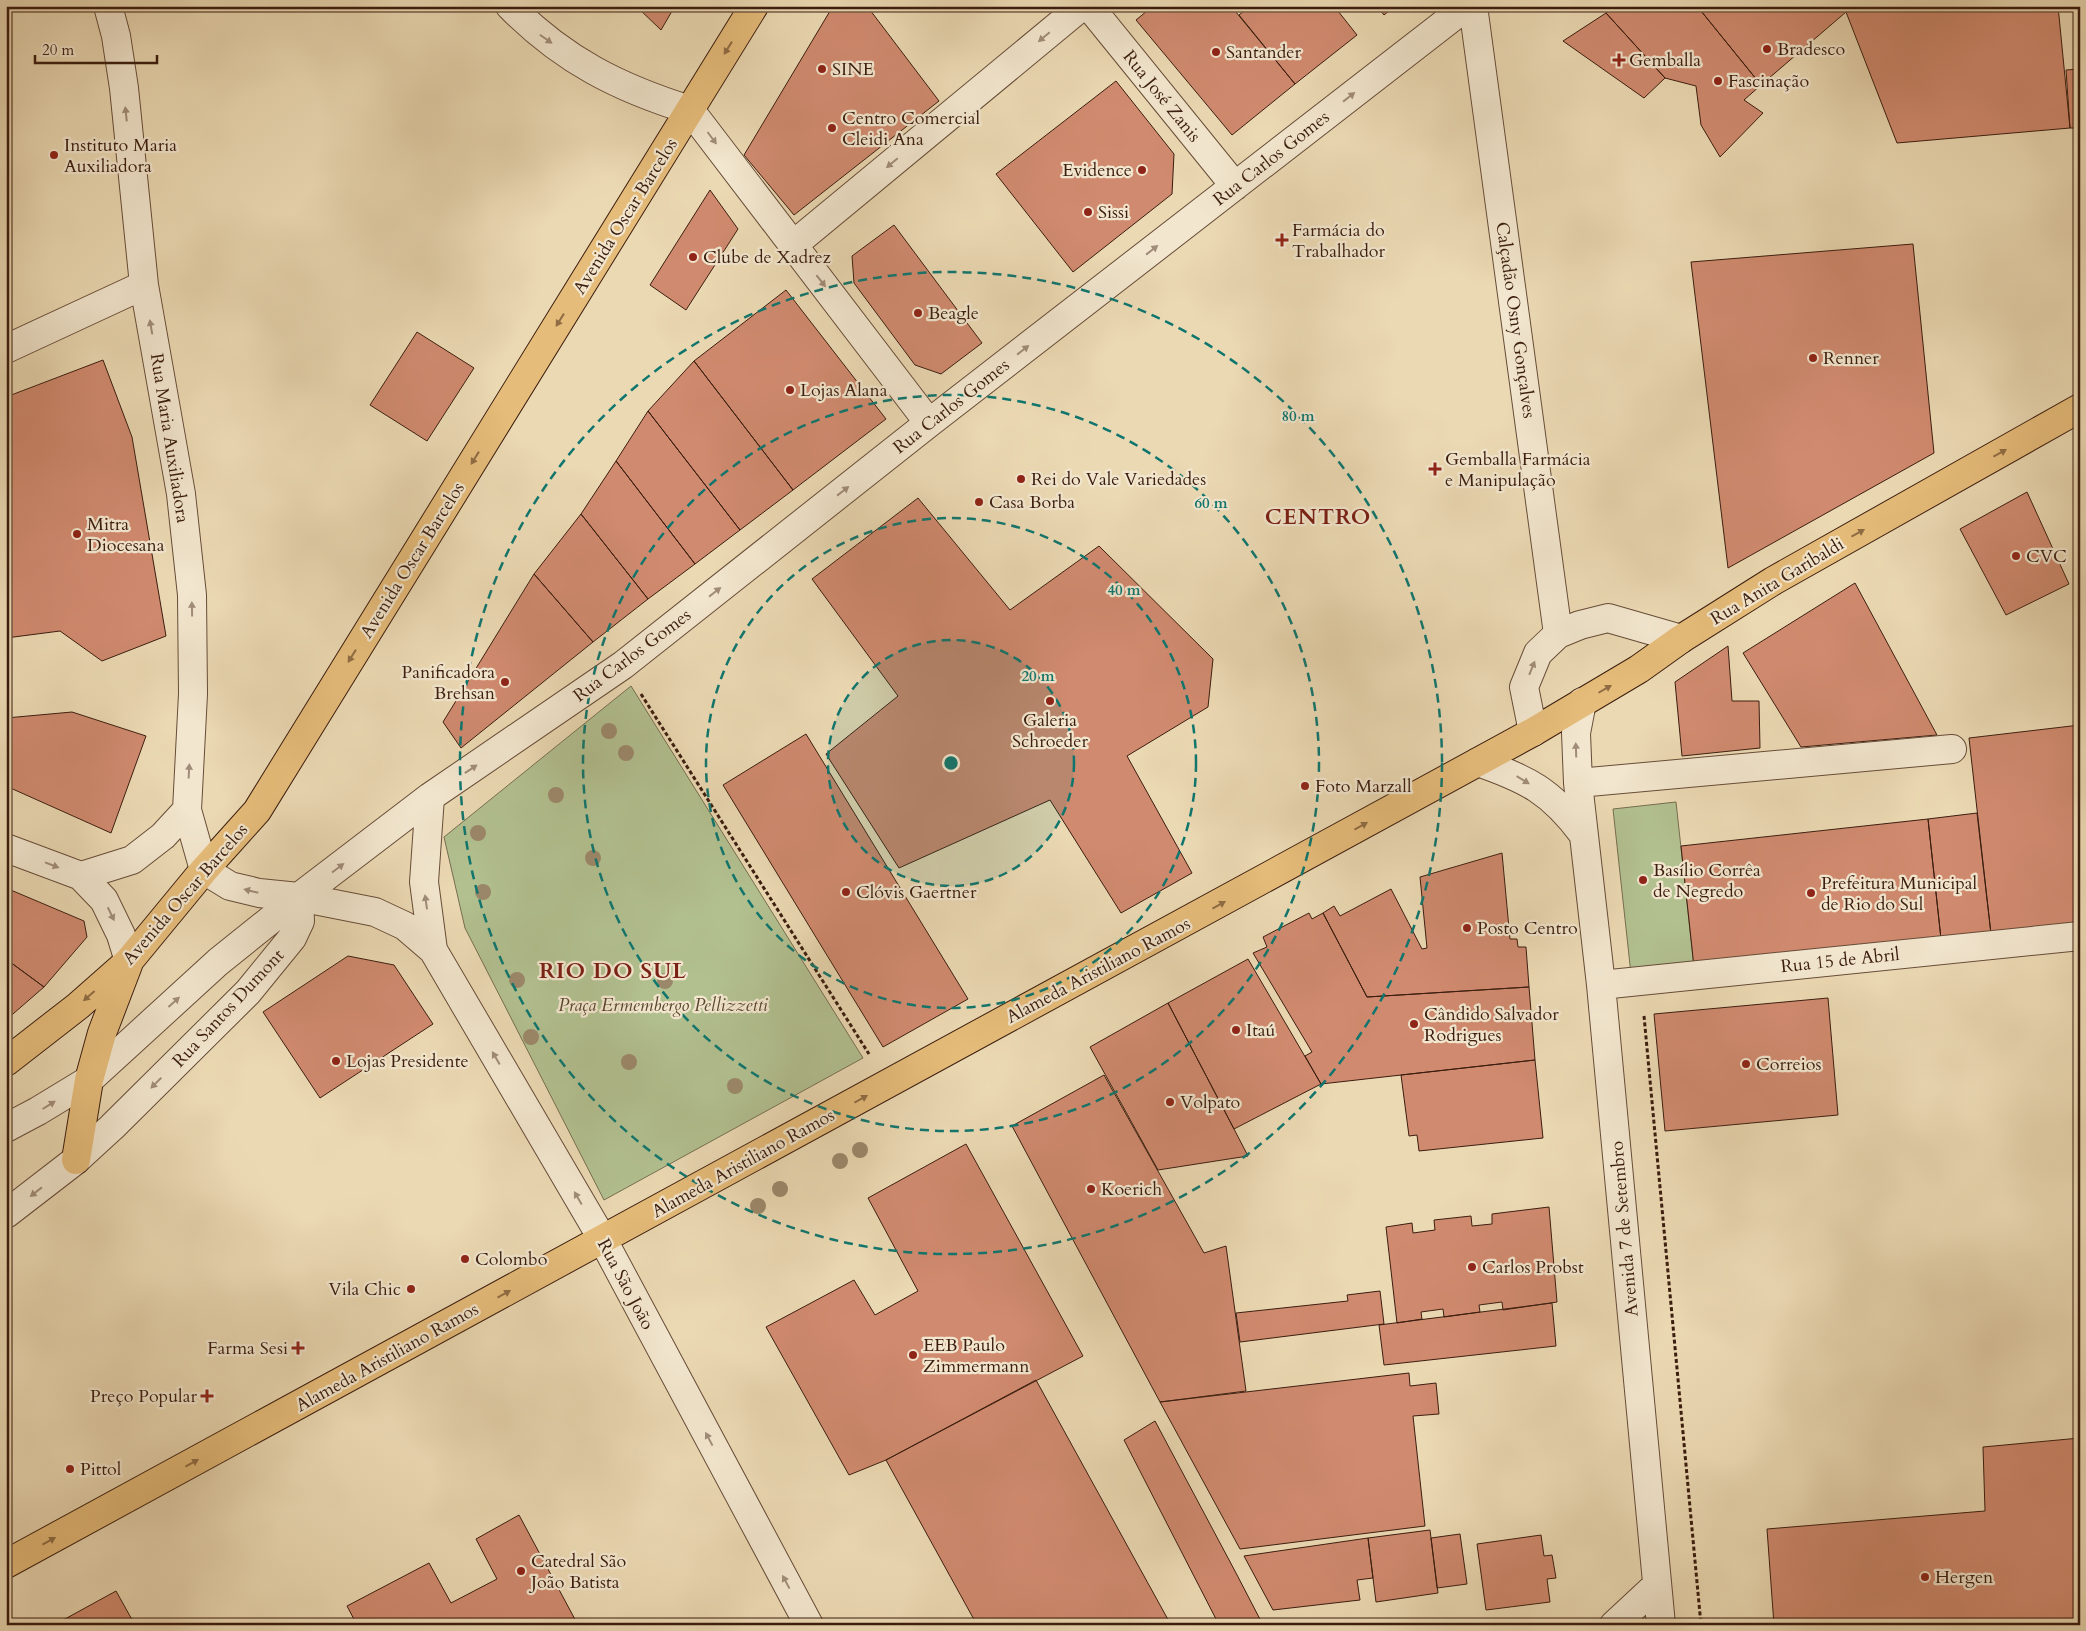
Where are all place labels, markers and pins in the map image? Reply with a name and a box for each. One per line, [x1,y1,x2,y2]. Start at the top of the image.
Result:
place label: Bradesco [1777,37,1846,62]
place label: Santander [1226,40,1301,65]
marker: Bradesco [1761,43,1773,55]
marker: Santander [1210,46,1222,58]
place label: Gemballa [1629,48,1701,73]
marker: Gemballa [1613,54,1625,66]
place label: SINE [832,57,874,82]
marker: SINE [816,63,828,75]
place label: Fascinação [1728,69,1809,94]
marker: Fascinação [1712,75,1724,87]
place label: Centro Comercial Cleidi Ana [842,106,980,152]
marker: Centro Comercial Cleidi Ana [826,122,838,134]
place label: Instituto Maria Auxiliadora [64,133,177,179]
marker: Instituto Maria Auxiliadora [48,149,60,161]
place label: Evidence [1062,158,1132,183]
marker: Evidence [1136,164,1148,176]
place label: Sissi [1098,200,1129,225]
marker: Sissi [1082,206,1094,218]
place label: Farmácia do Trabalhador [1292,218,1386,264]
marker: Farmácia do Trabalhador [1276,234,1288,246]
place label: Clube de Xadrez [703,245,831,270]
marker: Clube de Xadrez [687,251,699,263]
place label: Beagle [928,301,979,326]
marker: Beagle [912,307,924,319]
place label: Renner [1823,346,1879,371]
marker: Renner [1807,352,1819,364]
place label: Lojas Alana [800,378,888,403]
marker: Lojas Alana [784,384,796,396]
place label: Gemballa Farmácia e Manipulação [1445,447,1591,493]
marker: Gemballa Farmácia e Manipulação [1429,463,1441,475]
place label: Rei do Vale Variedades [1031,467,1206,492]
marker: Rei do Vale Variedades [1015,473,1027,485]
place label: Casa Borba [989,490,1075,515]
marker: Casa Borba [973,496,985,508]
place label: Mitra Diocesana [87,512,165,558]
marker: Mitra Diocesana [71,528,83,540]
place label: CVC [2026,544,2067,569]
marker: CVC [2010,550,2022,562]
place label: Panificadora Brehsan [402,660,496,706]
marker: Panificadora Brehsan [499,676,511,688]
marker: Galeria Schroeder [1044,695,1056,707]
place label: Galeria Schroeder [1012,708,1088,754]
centre of rings [942,754,960,772]
place label: Foto Marzall [1315,774,1412,799]
marker: Foto Marzall [1299,780,1311,792]
place label: Basílio Corrêa de Negredo [1653,858,1761,904]
place label: Prefeitura Municipal de Rio do Sul [1821,871,1978,917]
marker: Basílio Corrêa de Negredo [1637,874,1649,886]
place label: Clóvis Gaertner [856,880,977,905]
marker: Clóvis Gaertner [840,886,852,898]
marker: Prefeitura Municipal de Rio do Sul [1805,887,1817,899]
place label: Posto Centro [1477,916,1578,941]
marker: Posto Centro [1461,922,1473,934]
place label: Cândido Salvador Rodrigues [1424,1002,1559,1048]
place label: Itaú [1246,1018,1276,1043]
marker: Cândido Salvador Rodrigues [1408,1018,1420,1030]
marker: Itaú [1230,1024,1242,1036]
place label: Lojas Presidente [346,1049,469,1074]
place label: Correios [1756,1052,1822,1077]
marker: Lojas Presidente [330,1055,342,1067]
marker: Correios [1740,1058,1752,1070]
place label: Volpato [1180,1090,1241,1115]
marker: Volpato [1164,1096,1176,1108]
place label: Koerich [1101,1177,1162,1202]
marker: Koerich [1085,1183,1097,1195]
place label: Colombo [475,1247,548,1272]
marker: Colombo [459,1253,471,1265]
place label: Carlos Probst [1482,1255,1584,1280]
marker: Carlos Probst [1466,1261,1478,1273]
place label: Vila Chic [329,1277,401,1302]
marker: Vila Chic [405,1283,417,1295]
place label: EEB Paulo Zimmermann [923,1333,1030,1379]
place label: Farma Sesi [207,1336,288,1361]
marker: Farma Sesi [292,1342,304,1354]
marker: EEB Paulo Zimmermann [907,1349,919,1361]
place label: Preço Popular [90,1384,197,1409]
marker: Preço Popular [201,1390,213,1402]
place label: Pittol [80,1457,122,1482]
marker: Pittol [64,1463,76,1475]
place label: Catedral São João Batista [528,1549,627,1595]
marker: Catedral São João Batista [515,1565,527,1577]
place label: Hergen [1935,1565,1994,1590]
marker: Hergen [1919,1571,1931,1583]

